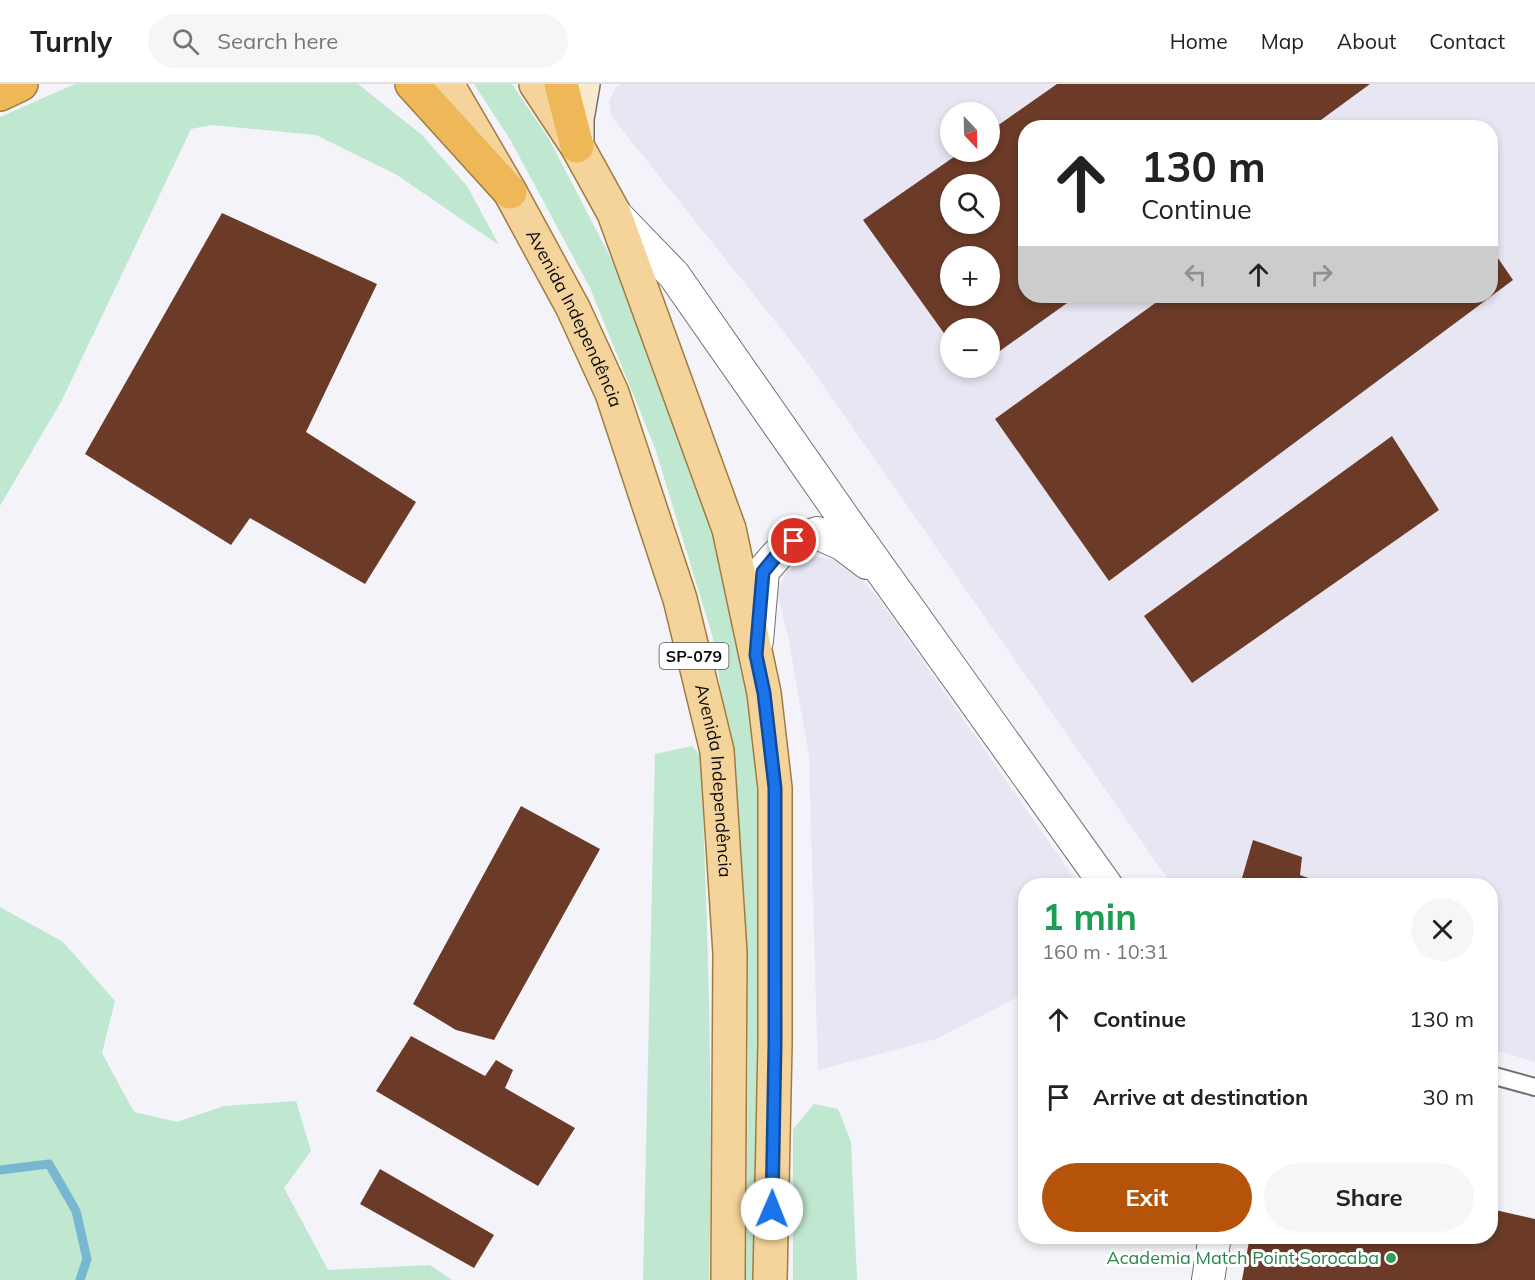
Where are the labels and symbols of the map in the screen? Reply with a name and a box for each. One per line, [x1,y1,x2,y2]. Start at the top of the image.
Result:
north arrow [940,102,1000,162]
street label: Avenida Independência [521,225,628,410]
pin [768,515,819,566]
road number: SP-079 [660,643,728,669]
street label: Avenida Independência [690,681,737,878]
position arrow [740,1177,804,1241]
place label: Academia Match Point Sorocaba [1107,1246,1379,1269]
marker: Academia Match Point Sorocaba [1384,1251,1398,1265]

